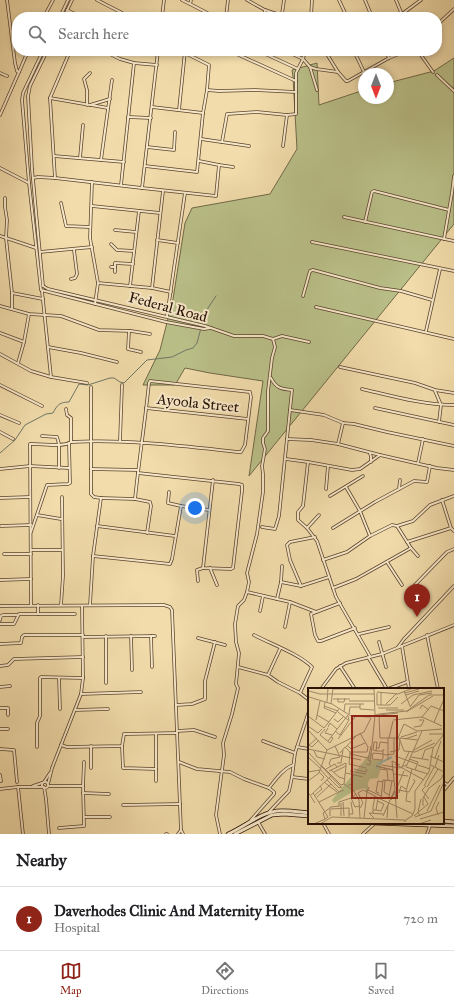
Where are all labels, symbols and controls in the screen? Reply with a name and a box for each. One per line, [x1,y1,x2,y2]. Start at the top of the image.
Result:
search box [12,12,442,56]
icon: search [26,23,48,45]
text: Search here [58,25,129,43]
north arrow [358,68,394,104]
street label: Federal Road [127,288,210,326]
street label: Ayoola Street [155,390,241,416]
your location [185,498,205,518]
pin: 1 [404,584,430,617]
inset map [308,688,444,824]
text: Nearby [16,850,67,871]
text: Daverhodes Clinic And Maternity Home [54,902,304,920]
text: 1 [26,911,32,927]
text: 720 m [403,911,438,927]
text: Hospital [54,920,100,936]
tab: Map [60,960,82,997]
tab: Directions [201,960,249,997]
tab: Saved [368,960,394,997]

